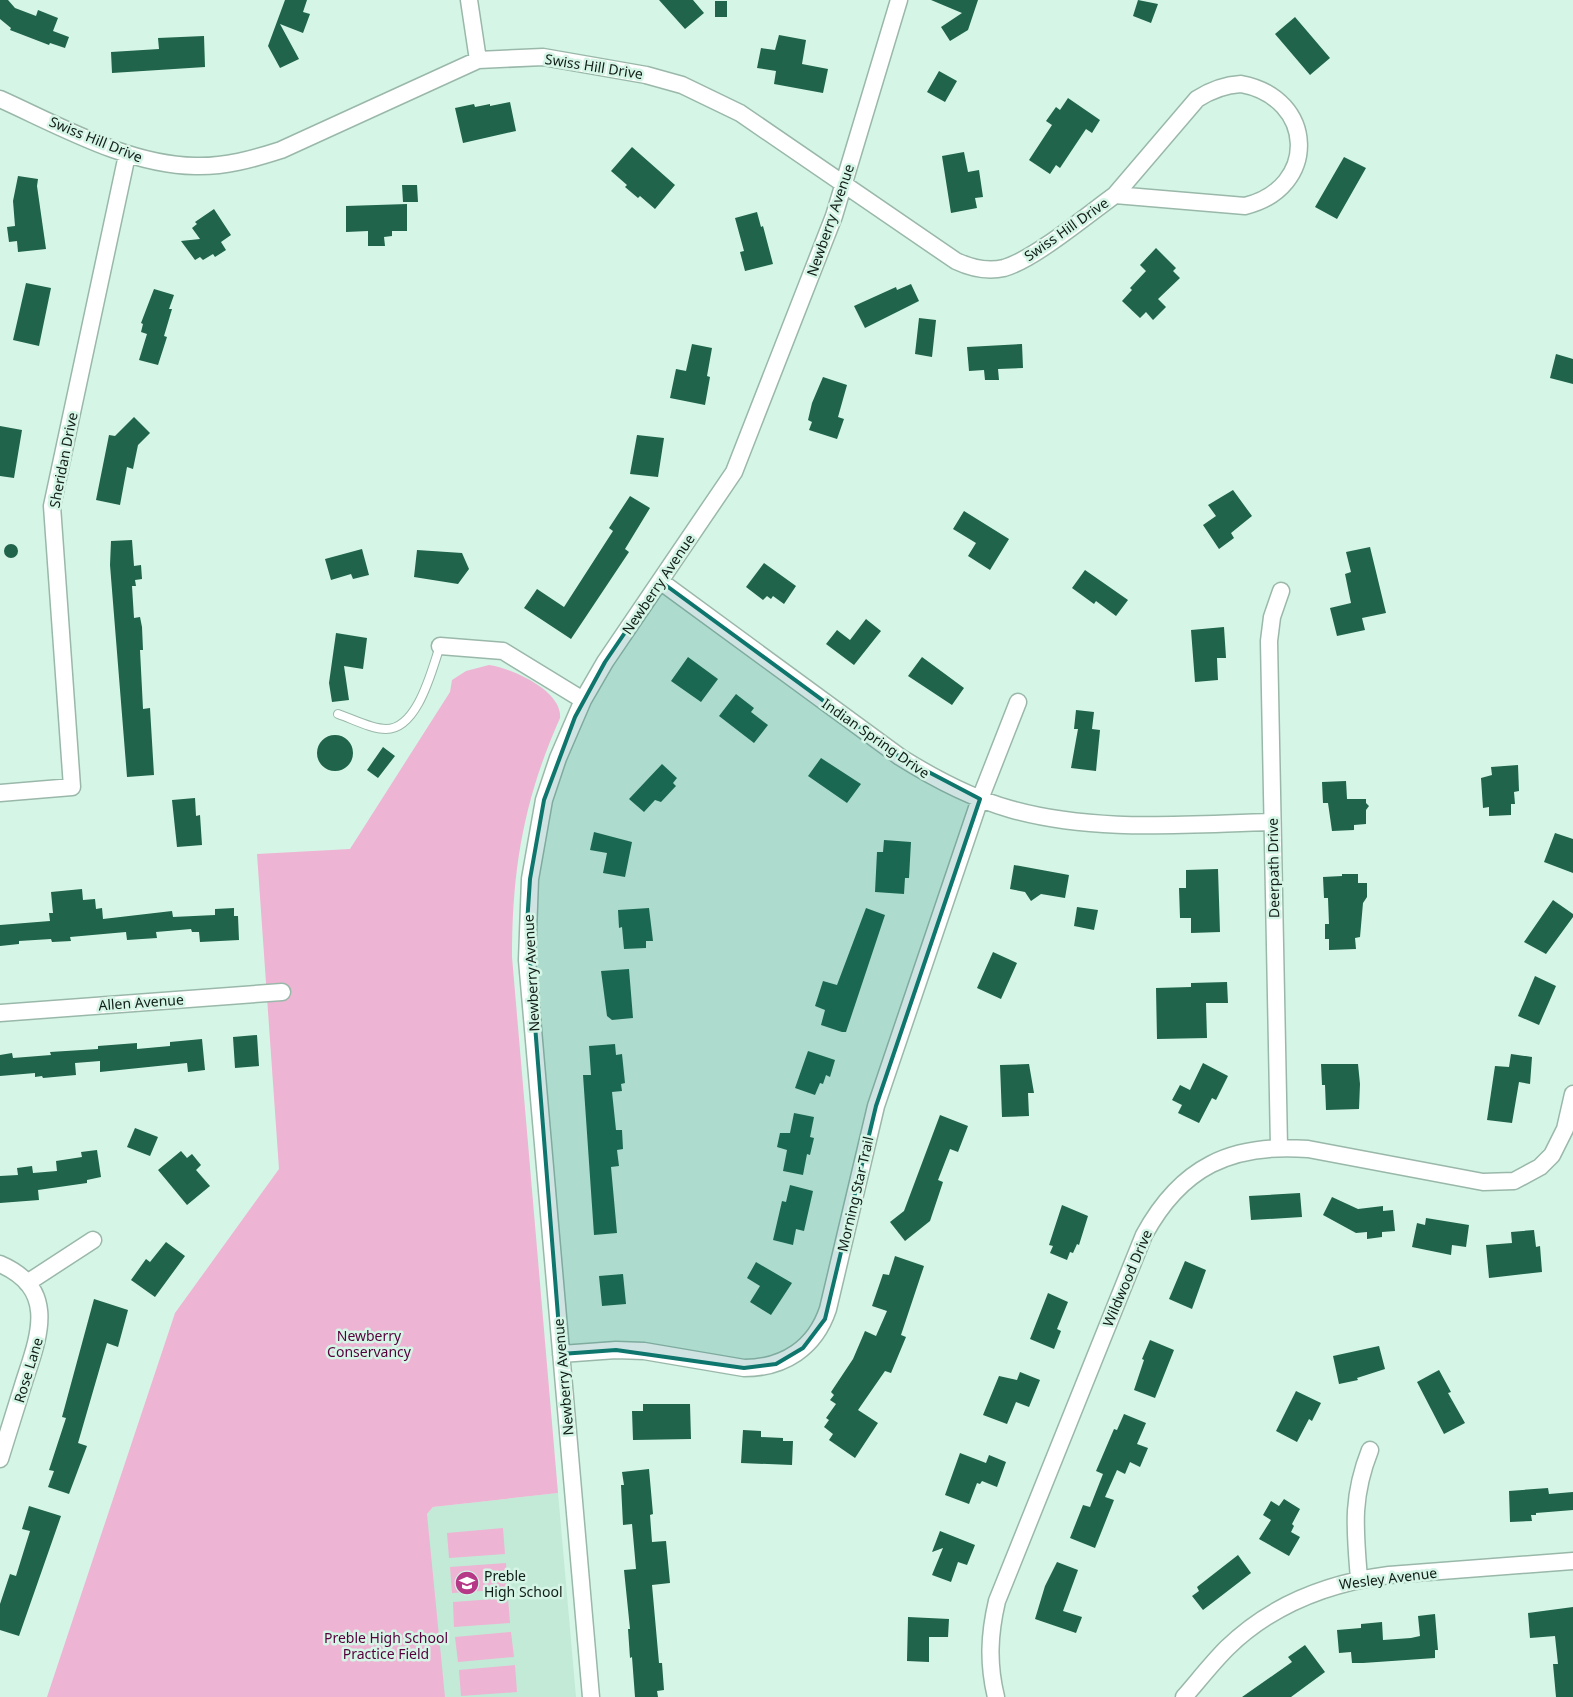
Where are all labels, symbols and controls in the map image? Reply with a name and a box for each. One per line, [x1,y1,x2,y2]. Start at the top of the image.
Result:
street label: Swiss Hill Drive [544,49,644,83]
street label: Swiss Hill Drive [47,112,145,166]
street label: Newberry Avenue [802,161,858,279]
street label: Swiss Hill Drive [1020,193,1112,265]
street label: Sheridan Drive [44,410,82,509]
street label: Newberry Avenue [617,530,699,638]
street label: Indian Spring Drive [819,694,934,782]
street label: Deerpath Drive [1263,818,1283,918]
street label: Newberry Avenue [518,914,544,1032]
street label: Allen Avenue [98,990,184,1014]
street label: Morning Star Trail [832,1134,878,1254]
street label: Wildwood Drive [1098,1226,1156,1329]
street label: Newberry Avenue [548,1318,578,1436]
park label: Newberry Conservancy [327,1326,412,1361]
street label: Rose Lane [9,1335,47,1405]
street label: Wesley Avenue [1338,1563,1438,1593]
place label: Preble High School [484,1566,563,1601]
school or university icon: Preble High School [454,1570,480,1596]
park label: Preble High School Practice Field [324,1628,448,1663]

